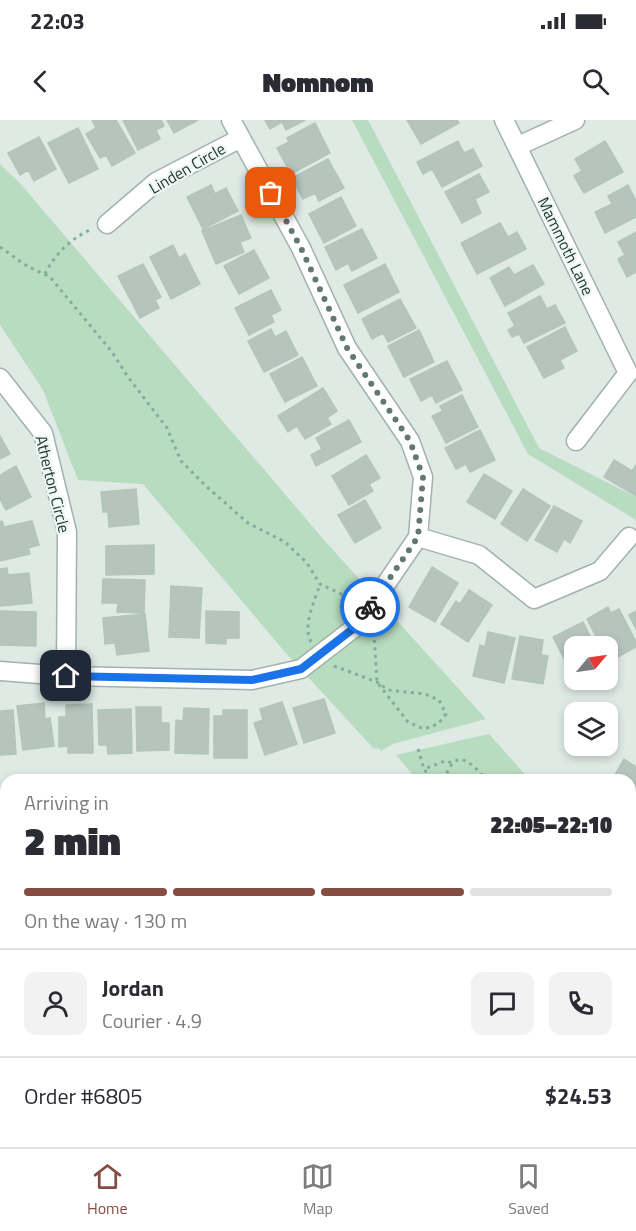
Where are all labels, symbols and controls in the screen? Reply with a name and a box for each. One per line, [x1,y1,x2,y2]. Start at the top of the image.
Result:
text: 22:03 [30,4,85,38]
text: Nomnom [262,61,374,102]
icon: back [24,65,57,98]
icon: search [579,65,612,98]
street label: Linden Circle [144,136,230,200]
pin [245,167,296,218]
icon: bag [254,176,287,209]
street label: Mammoth Lane [532,193,600,299]
street label: Atherton Circle [29,433,77,535]
courier [340,577,400,637]
icon: bike [354,591,387,624]
north arrow [564,636,618,690]
map controls [564,636,618,756]
pin [40,650,91,701]
icon: home [49,659,82,692]
button: layers [564,702,618,756]
text: Arriving in [24,787,109,818]
text: 22:05–22:10 [490,808,612,842]
text: 2 min [24,811,121,870]
text: On the way · 130 m [24,905,187,936]
text: Jordan [102,971,164,1005]
button: person [24,972,87,1035]
button: chat [471,972,534,1035]
button: phone [549,972,612,1035]
text: Courier · 4.9 [102,1005,202,1036]
text: Order #6805 [24,1079,143,1113]
text: $24.53 [545,1079,612,1113]
tab: Home [87,1160,128,1220]
tab: Map [301,1160,334,1220]
tab: Saved [508,1160,549,1220]

